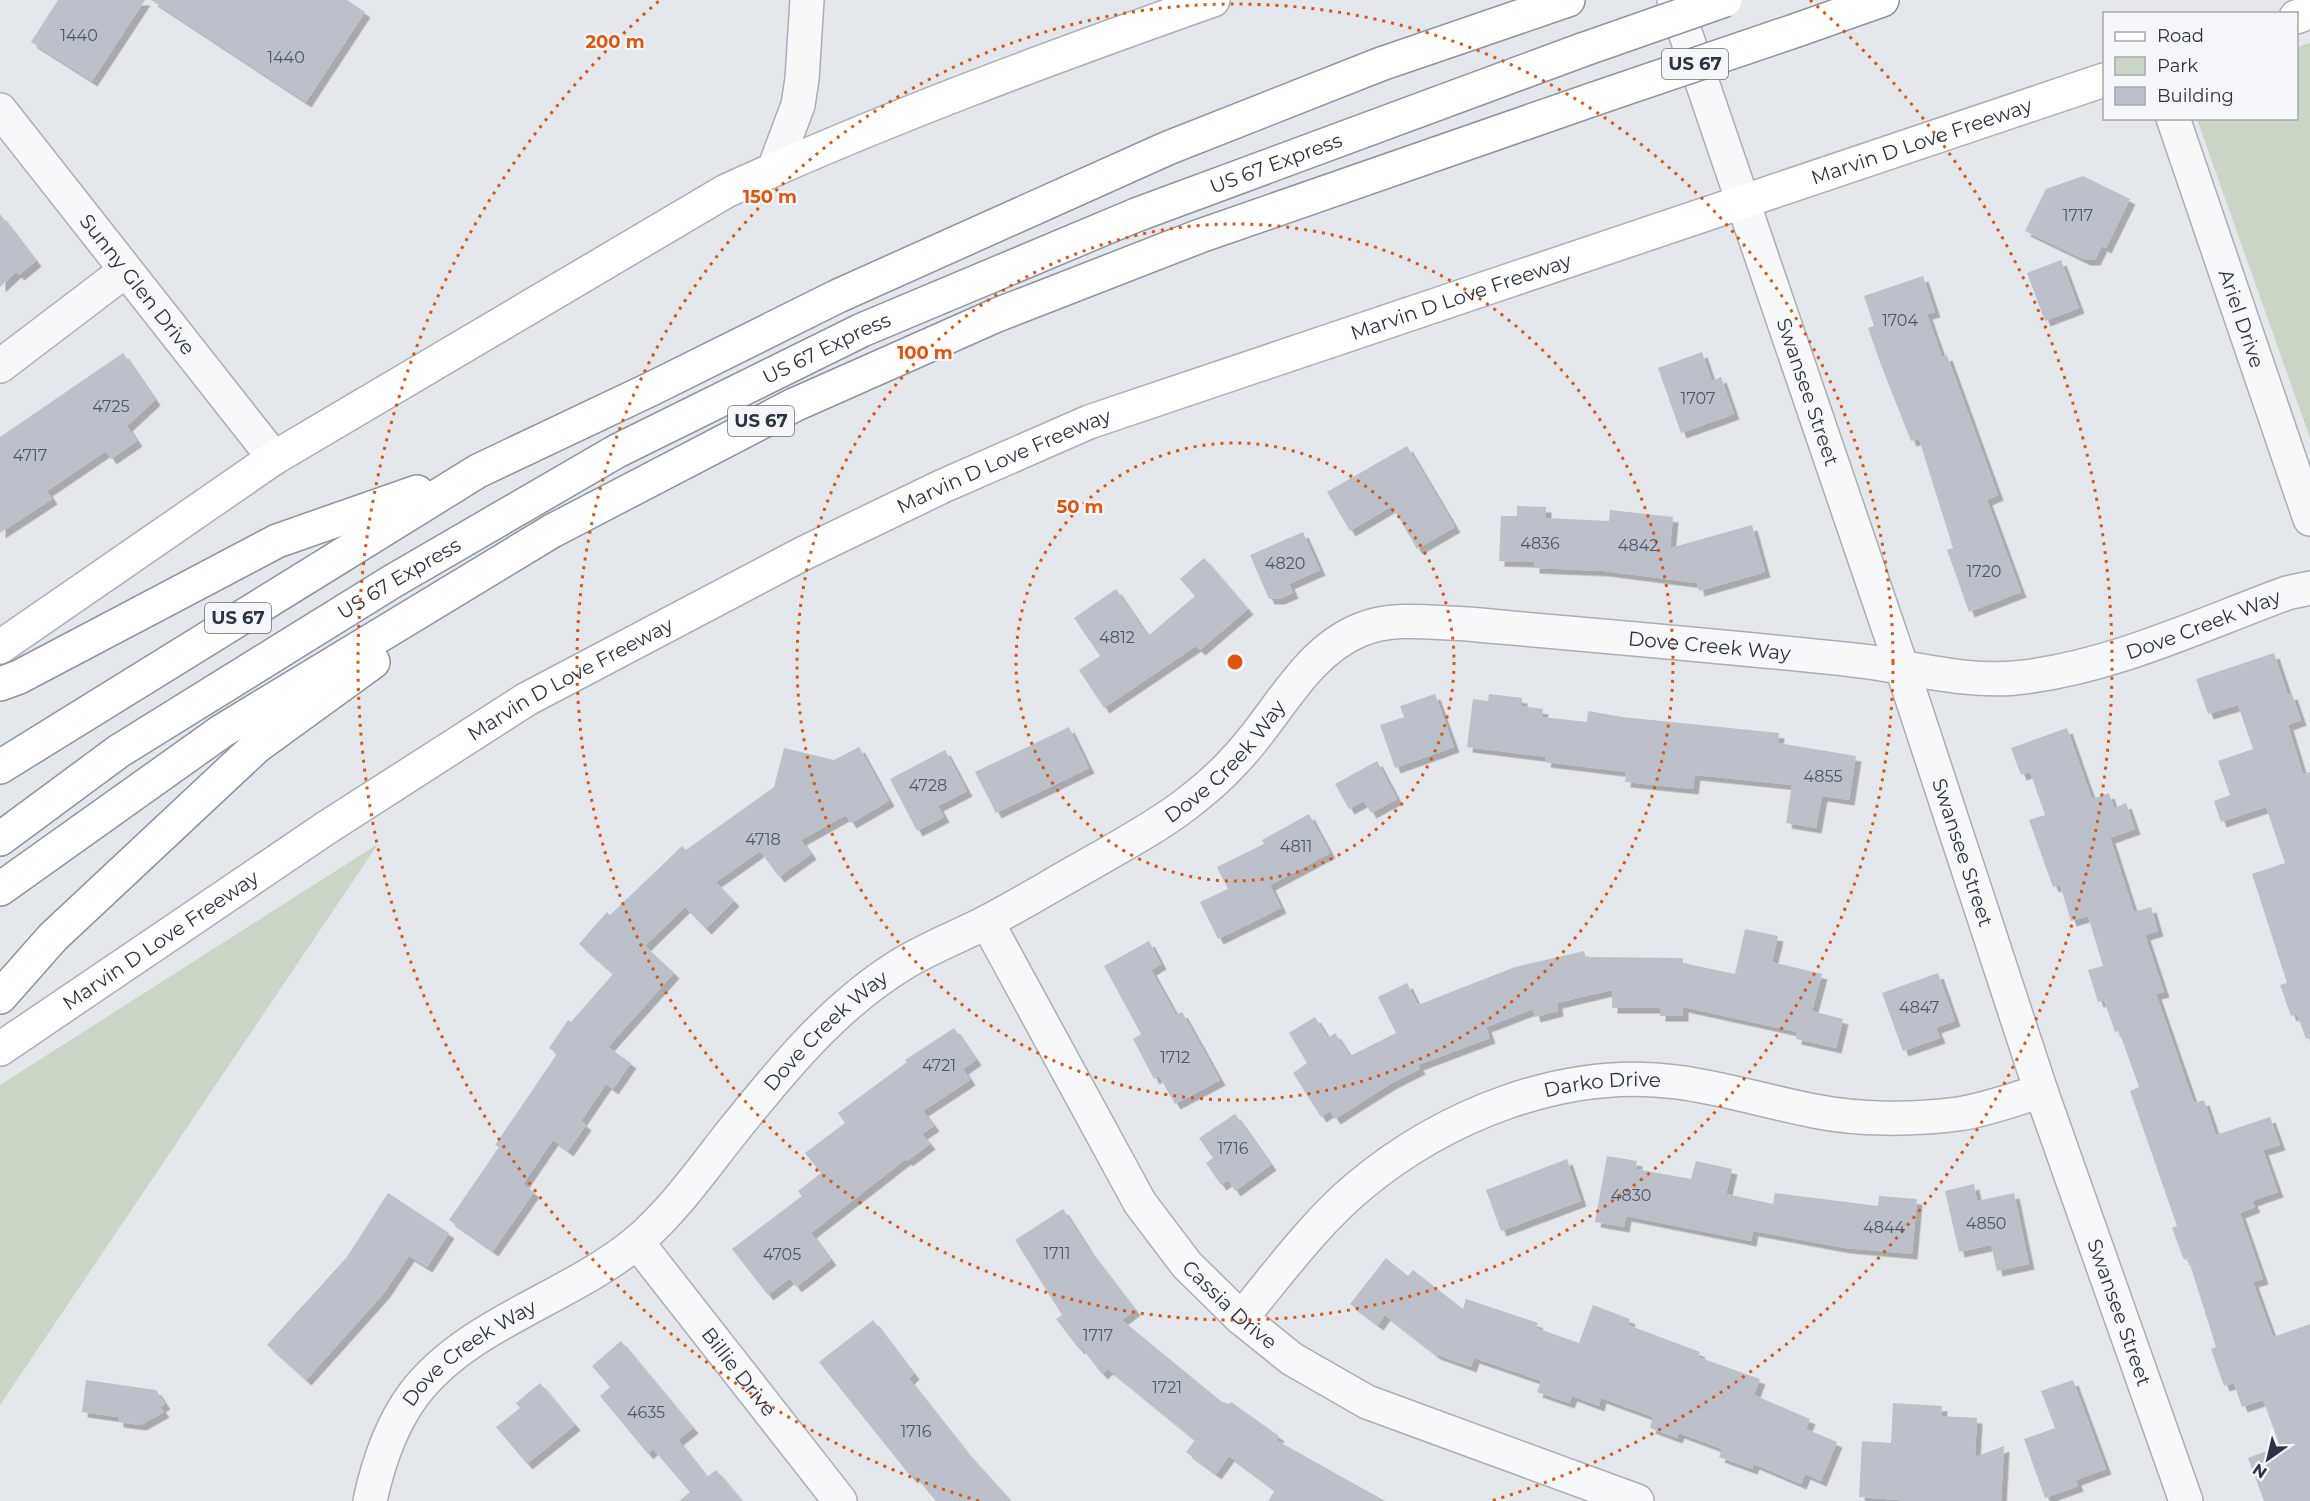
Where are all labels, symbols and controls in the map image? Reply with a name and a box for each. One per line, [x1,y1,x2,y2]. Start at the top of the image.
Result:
legend [2103,12,2298,120]
text: Road [2157,25,2204,47]
house number: 1440 [60,26,98,45]
text: 200 m [585,31,645,53]
house number: 1440 [267,48,305,67]
road number: US 67 [1662,49,1728,79]
text: Park [2157,55,2198,77]
text: Building [2157,85,2234,107]
street label: Marvin D Love Freeway [1808,93,2035,190]
street label: US 67 Express [1206,128,1346,199]
text: 150 m [743,186,797,208]
house number: 1717 [2063,206,2093,225]
street label: Sunny Glen Drive [74,209,200,360]
street label: Marvin D Love Freeway [1347,248,1575,345]
street label: Ariel Drive [2214,266,2270,371]
street label: US 67 Express [759,307,894,389]
house number: 1704 [1882,311,1918,330]
street label: Swansee Street [1771,315,1844,469]
text: 100 m [897,342,953,364]
house number: 1707 [1681,389,1715,408]
house number: 4725 [92,397,130,416]
street label: Marvin D Love Freeway [893,403,1114,518]
road number: US 67 [728,406,794,436]
house number: 4717 [13,446,47,465]
text: 50 m [1057,496,1103,518]
street label: US 67 Express [333,532,465,624]
house number: 4836 [1520,534,1560,553]
house number: 4842 [1618,536,1658,555]
house number: 4820 [1265,554,1305,573]
house number: 1720 [1967,562,2001,581]
street label: Dove Creek Way [2123,584,2284,665]
road number: US 67 [205,603,271,633]
street label: Marvin D Love Freeway [463,612,677,746]
street label: Dove Creek Way [1627,626,1792,665]
house number: 4812 [1099,628,1135,647]
centre of rings [1225,652,1245,672]
street label: Dove Creek Way [1160,695,1290,828]
house number: 4855 [1804,767,1842,786]
street label: Swansee Street [1927,775,1998,930]
house number: 4728 [909,776,947,795]
house number: 4718 [745,830,781,849]
house number: 4811 [1280,837,1312,856]
street label: Marvin D Love Freeway [58,865,263,1015]
street label: Dove Creek Way [759,965,892,1096]
house number: 4847 [1899,998,1939,1017]
house number: 1712 [1160,1048,1190,1067]
house number: 4721 [922,1056,956,1075]
street label: Darko Drive [1541,1067,1662,1102]
house number: 1716 [1218,1139,1249,1158]
house number: 4830 [1611,1186,1651,1205]
house number: 4850 [1966,1214,2006,1233]
house number: 4844 [1863,1218,1905,1237]
street label: Swansee Street [2082,1236,2156,1389]
house number: 1711 [1044,1244,1070,1263]
house number: 4705 [763,1245,801,1264]
street label: Cassia Drive [1177,1255,1282,1354]
street label: Dove Creek Way [397,1294,540,1411]
street label: Billie Drive [697,1323,781,1421]
house number: 1717 [1083,1326,1113,1345]
house number: 1721 [1152,1378,1182,1397]
house number: 4635 [627,1403,665,1422]
house number: 1716 [901,1422,932,1441]
north arrow [2238,1429,2298,1489]
text: N [2249,1460,2271,1483]

